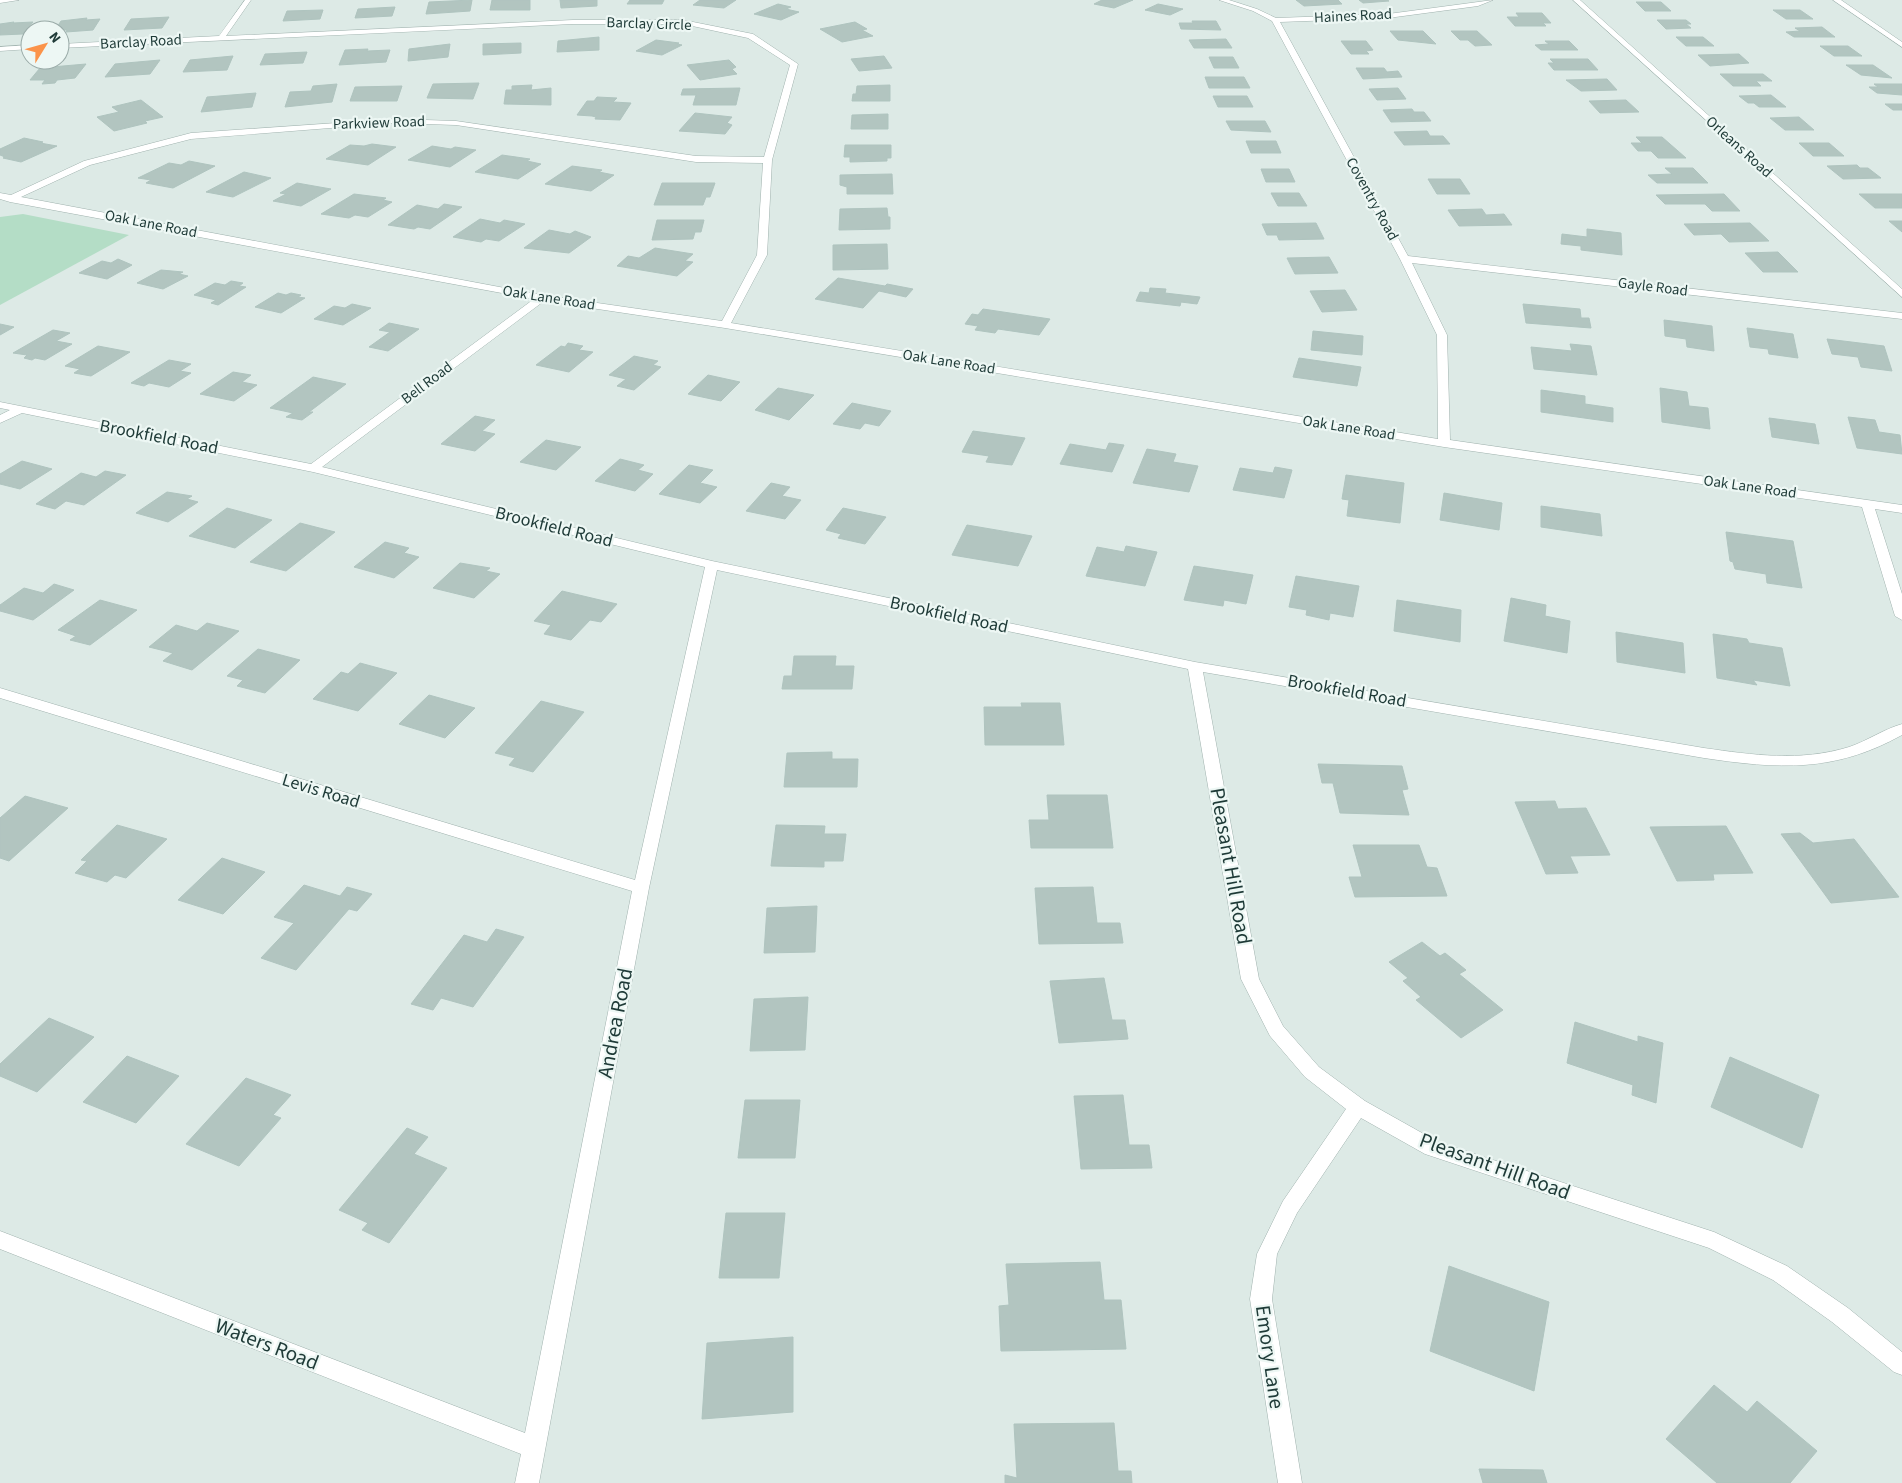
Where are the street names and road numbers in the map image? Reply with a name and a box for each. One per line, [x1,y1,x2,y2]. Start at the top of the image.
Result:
street label: Haines Road [1313,3,1393,29]
street label: Barclay Circle [606,12,692,36]
street label: Barclay Road [100,29,182,55]
street label: Parkview Road [333,111,425,135]
street label: Orleans Road [1701,111,1777,183]
street label: Coventry Road [1340,154,1404,244]
street label: Oak Lane Road [103,205,199,243]
street label: Gayle Road [1617,272,1689,302]
street label: Oak Lane Road [501,280,597,316]
street label: Oak Lane Road [901,344,997,380]
street label: Bell Road [397,357,457,409]
street label: Oak Lane Road [1301,410,1397,446]
street label: Brookfield Road [97,413,221,461]
street label: Oak Lane Road [1702,470,1798,504]
street label: Brookfield Road [493,500,615,554]
street label: Brookfield Road [887,590,1011,640]
street label: Brookfield Road [1285,668,1409,714]
street label: Levis Road [279,767,363,815]
street label: Pleasant Hill Road [1202,785,1260,947]
street label: Andrea Road [590,965,640,1081]
street label: Pleasant Hill Road [1415,1125,1575,1207]
street label: Emory Lane [1248,1303,1292,1411]
street label: Waters Road [211,1310,323,1378]

